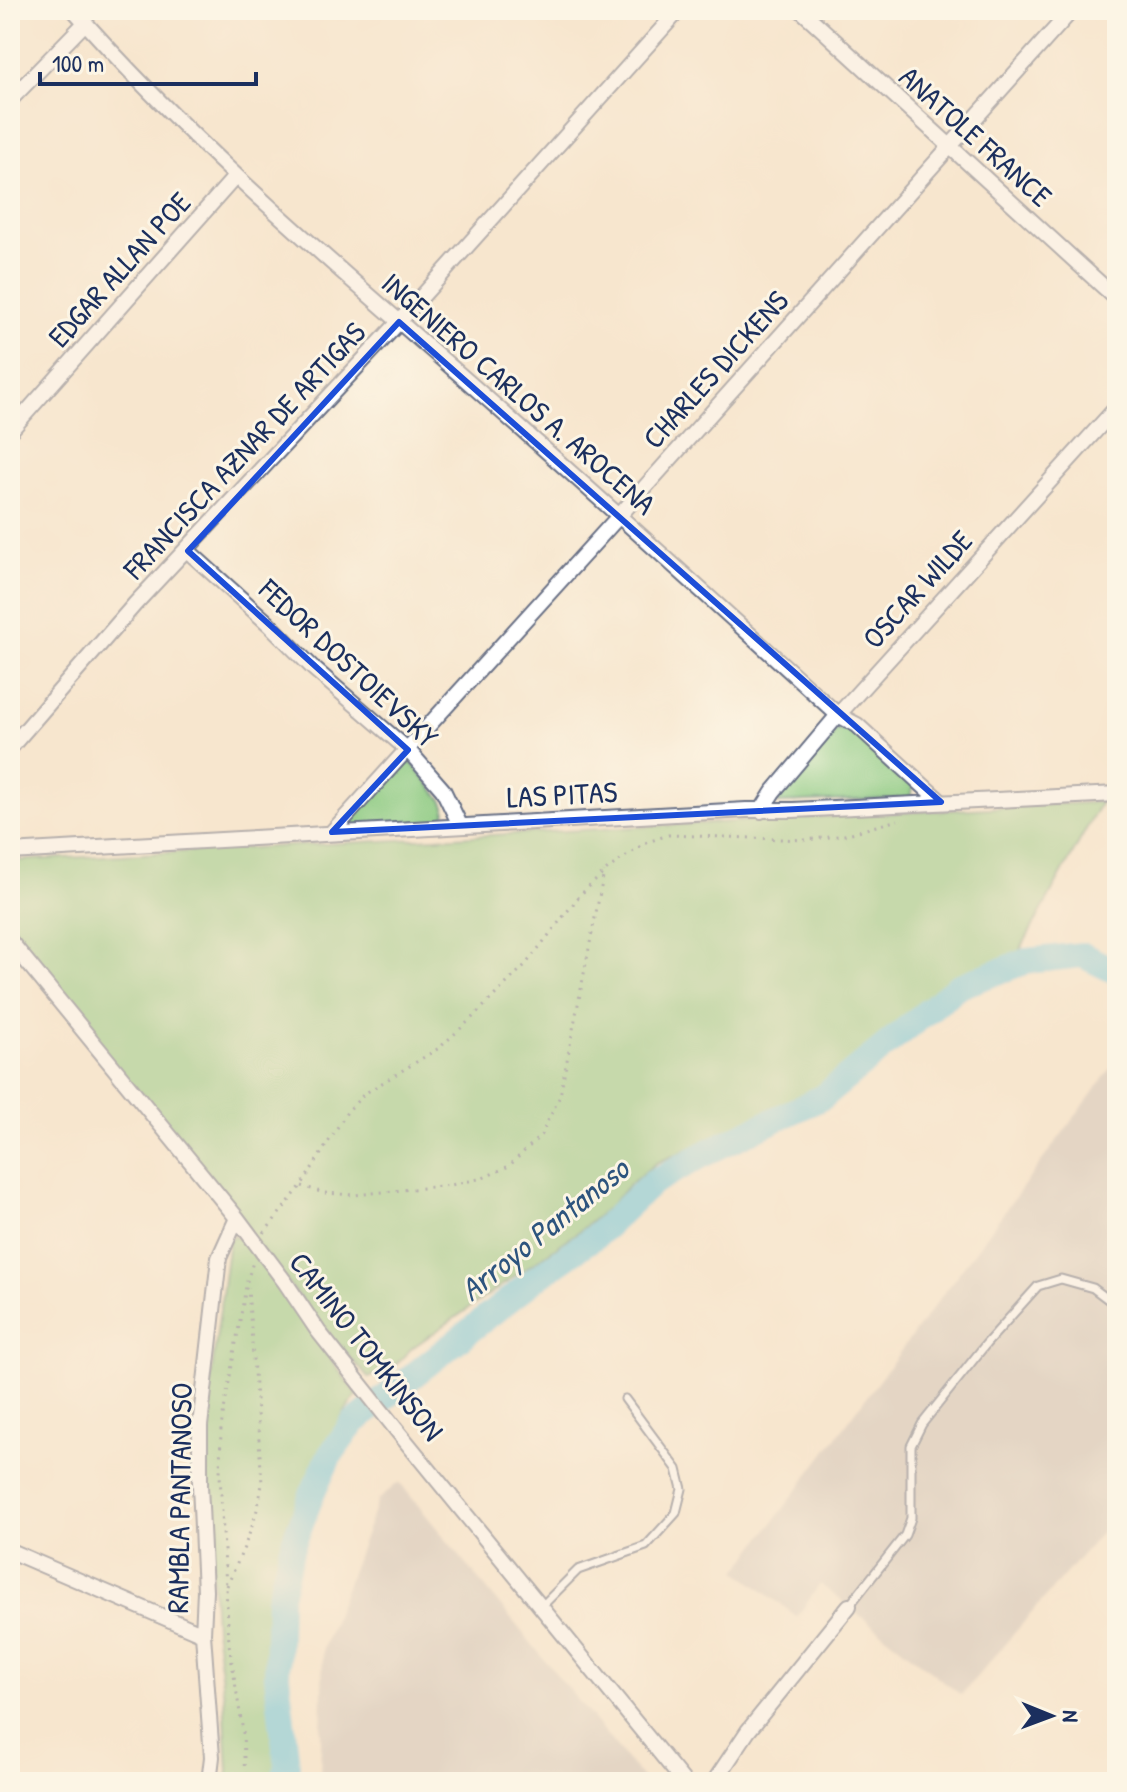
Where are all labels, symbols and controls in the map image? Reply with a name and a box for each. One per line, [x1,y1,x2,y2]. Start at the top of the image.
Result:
scale bar [40,36,256,86]
text: 100 m [52,47,104,79]
street label: ANATOLE FRANCE [891,57,1061,215]
street label: EDGAR ALLAN POE [39,183,199,355]
street label: INGENIERO CARLOS A. AROCENA [374,263,665,523]
street label: CHARLES DICKENS [633,281,797,457]
street label: FRANCISCA AZNAR DE ARTIGAS [113,313,374,588]
street label: OSCAR WILDE [853,521,981,657]
street label: FEDOR DOSTOIEVSKY [250,569,447,756]
street label: LAS PITAS [506,771,618,817]
water label: Arroyo Pantanoso [451,1146,639,1310]
street label: CAMINO TOMKINSON [281,1243,453,1449]
street label: RAMBLA PANTANOSO [157,1382,201,1614]
north arrow [1011,1676,1091,1756]
text: N [1056,1710,1086,1723]

